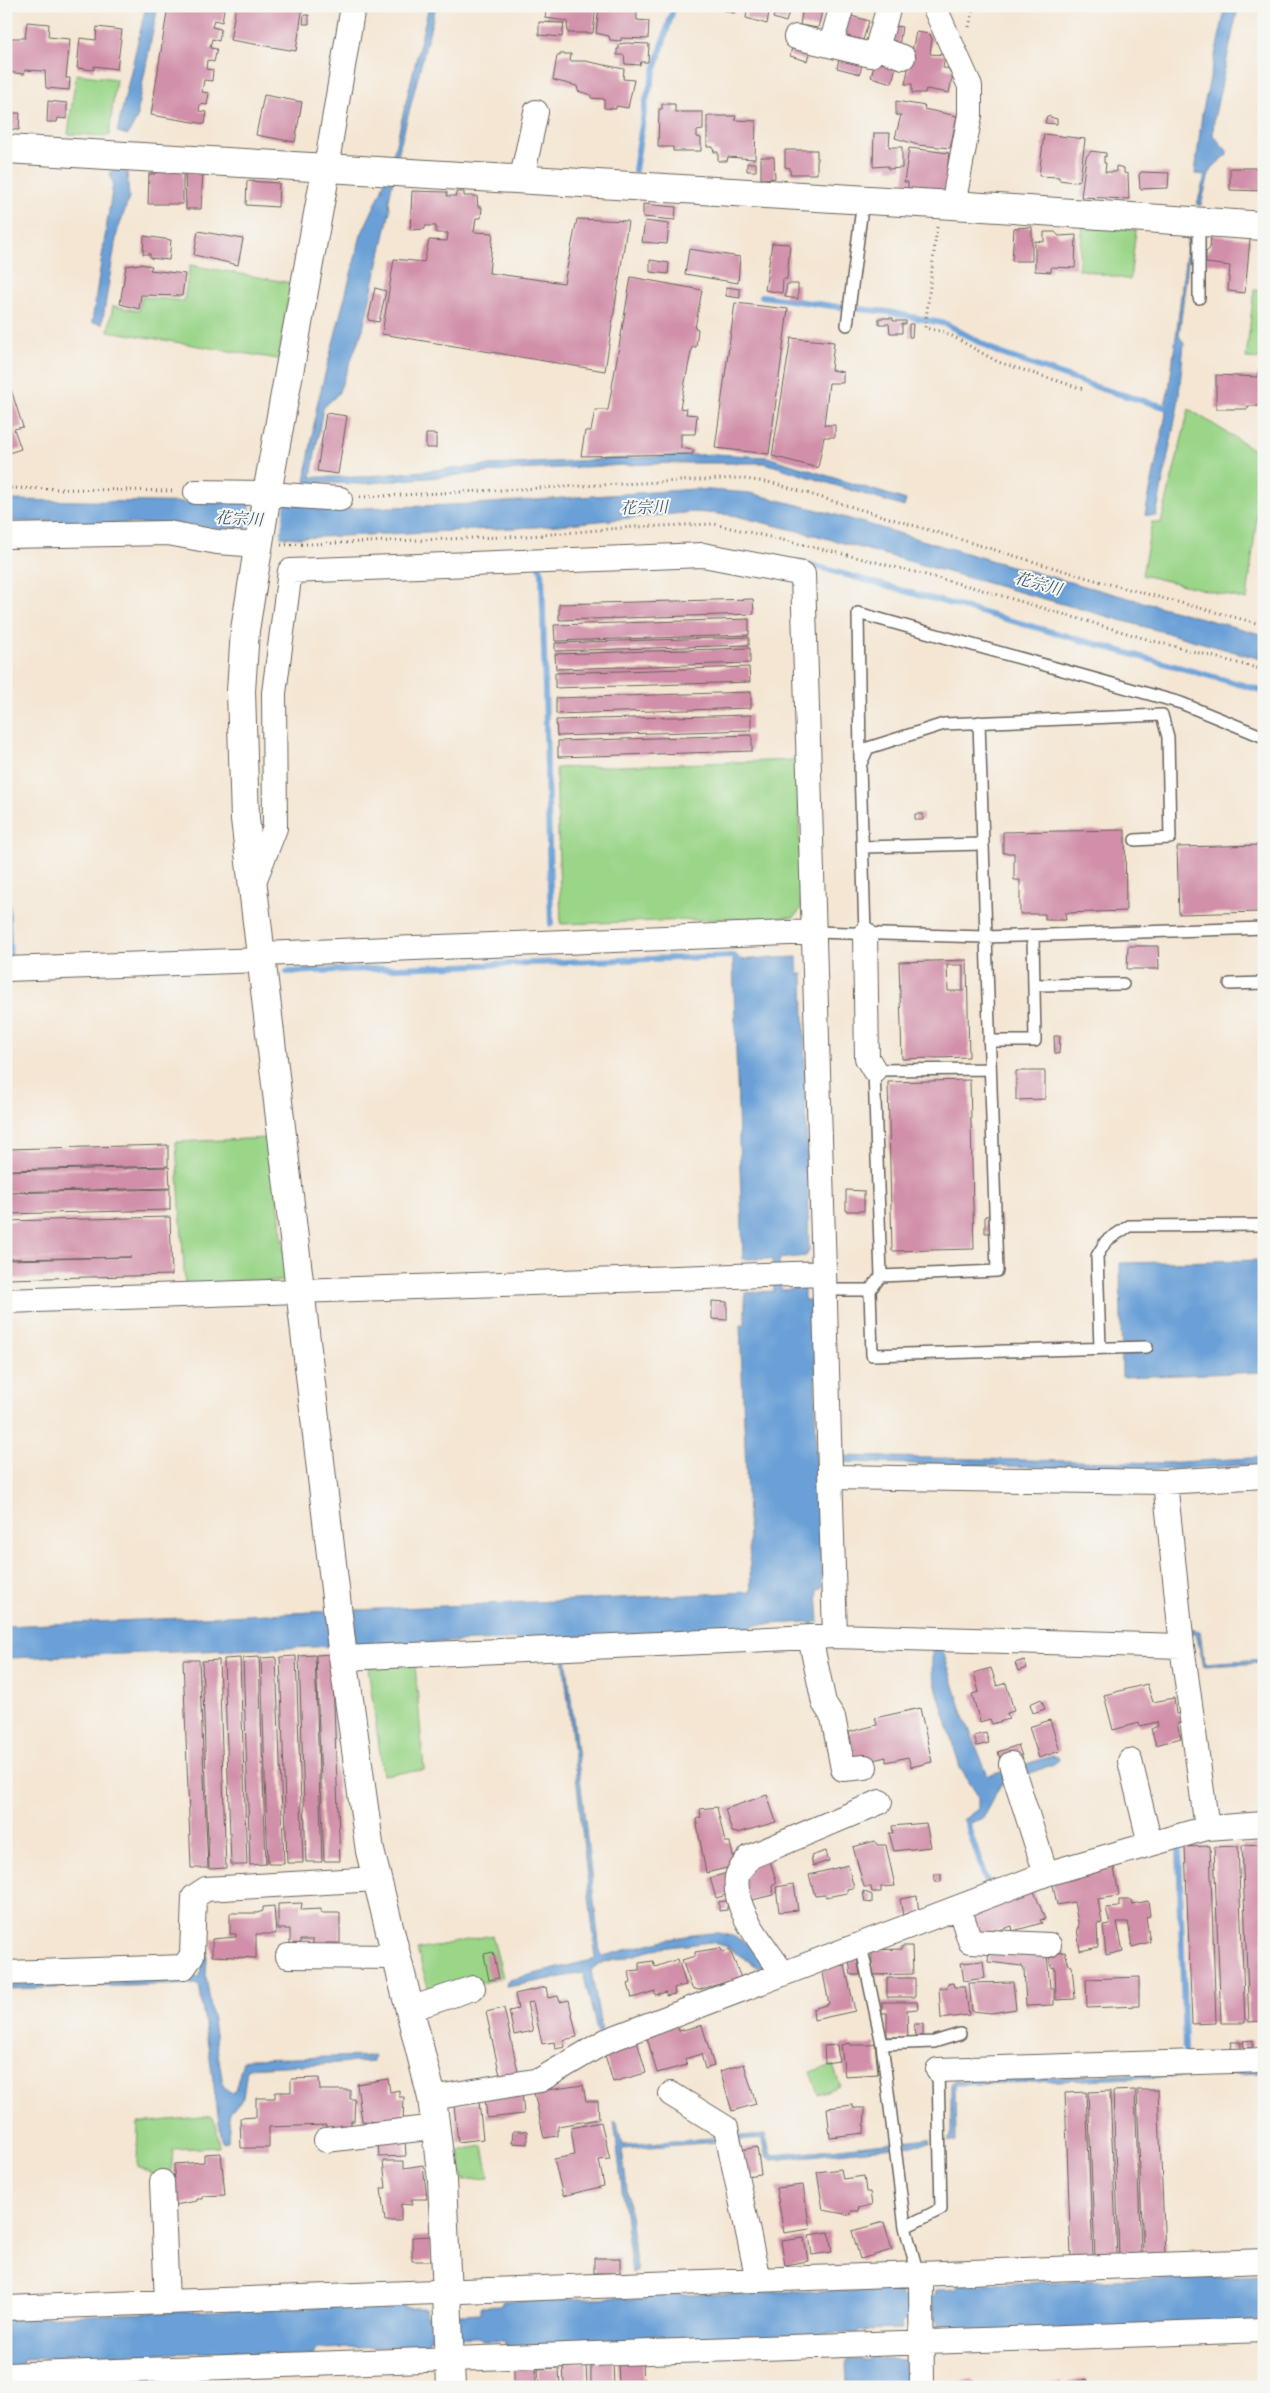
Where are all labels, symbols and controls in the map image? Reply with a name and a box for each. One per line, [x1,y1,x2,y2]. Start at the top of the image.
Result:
water label: 花宗川 [620,497,670,519]
water label: 花宗川 [215,508,265,530]
water label: 花宗川 [1012,568,1066,600]

